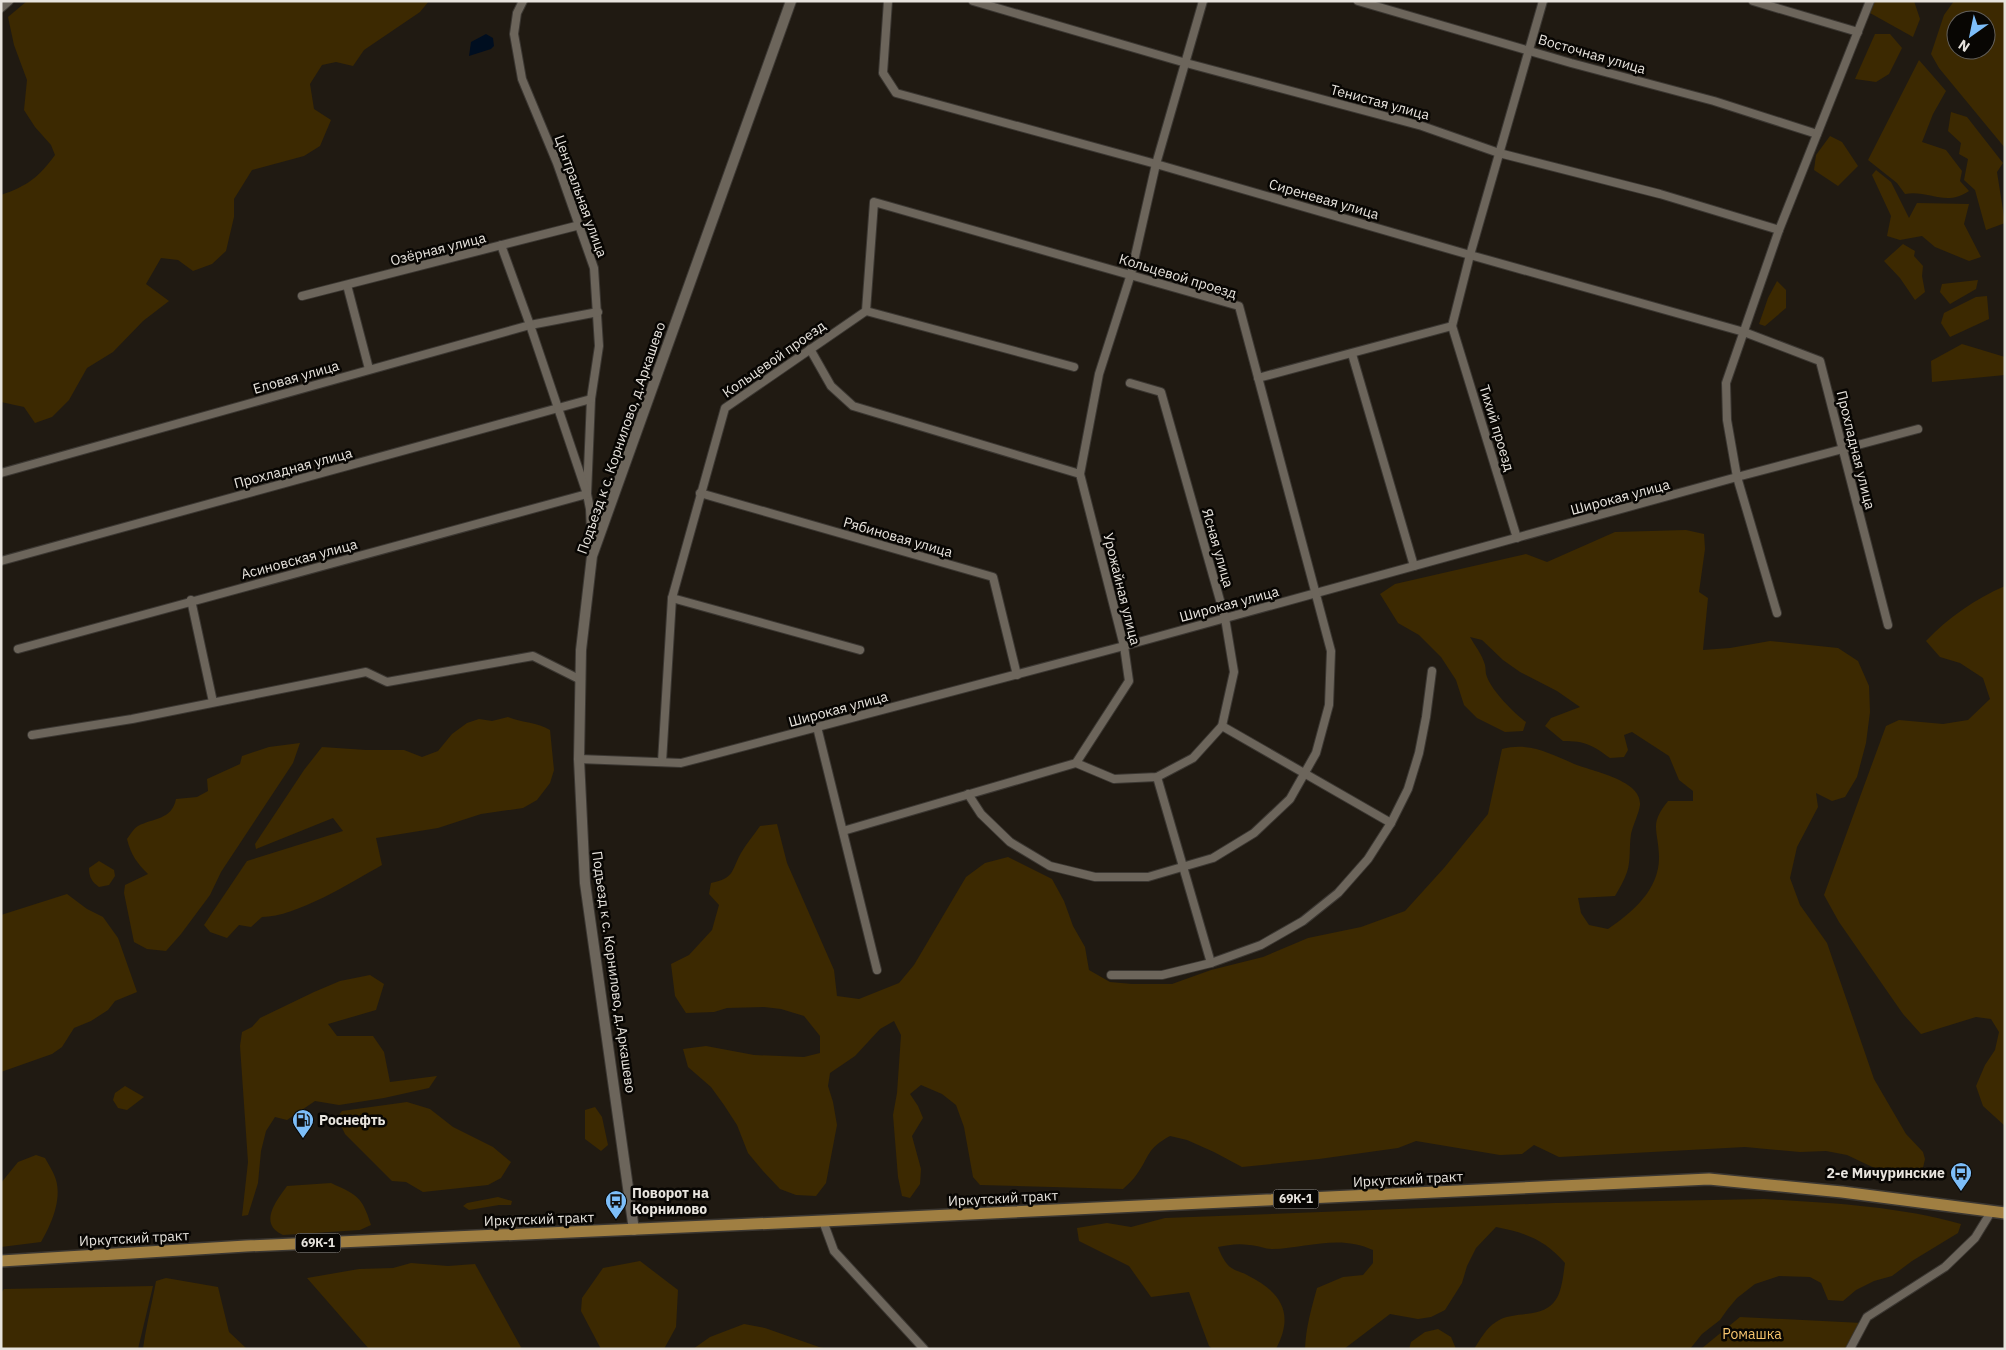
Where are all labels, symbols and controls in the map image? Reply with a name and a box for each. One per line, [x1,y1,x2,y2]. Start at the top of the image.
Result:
north arrow [1946,10,1996,60]
street label: Восточная улица [1536,30,1648,78]
text: N [1955,36,1973,56]
street label: Тенистая улица [1328,80,1432,124]
street label: Центральная улица [551,132,612,260]
street label: Сиреневая улица [1267,175,1382,223]
street label: Озёрная улица [388,228,488,270]
street label: Кольцевой проезд [1117,250,1239,302]
street label: Кольцевой проезд [719,317,829,401]
street label: Подъезд к с. Корнилово, д.Аркашево [573,320,669,556]
street label: Еловая улица [251,356,342,398]
street label: Тихий проезд [1475,383,1519,473]
street label: Прохладная улица [1833,389,1880,512]
street label: Прохладная улица [232,443,355,492]
street label: Широкая улица [1568,475,1672,519]
street label: Ясная улица [1198,506,1238,590]
street label: Рябиновая улица [841,513,955,561]
street label: Урожайная улица [1099,531,1145,648]
street label: Асиновская улица [239,535,360,583]
street label: Широкая улица [1177,582,1281,626]
street label: Широкая улица [786,687,890,731]
street label: Подъезд к с. Корнилово, д.Аркашево [588,850,640,1094]
fuel station icon: Роснефть [291,1108,315,1139]
place label: Роснефть [319,1111,386,1129]
bus stop icon: 2-е Мичуринские [1949,1161,1973,1192]
place label: 2-е Мичуринские [1826,1164,1945,1182]
street label: Иркутский тракт [1352,1167,1464,1191]
place label: Поворот на Корнилово [632,1184,709,1218]
street label: Иркутский тракт [947,1186,1059,1210]
bus stop icon: Поворот на Корнилово [604,1189,628,1220]
road number: 69К-1 [1274,1190,1318,1208]
street label: Иркутский тракт [484,1208,595,1230]
street label: Иркутский тракт [78,1226,190,1250]
road number: 69К-1 [296,1234,340,1252]
park label: Ромашка [1722,1325,1782,1343]

